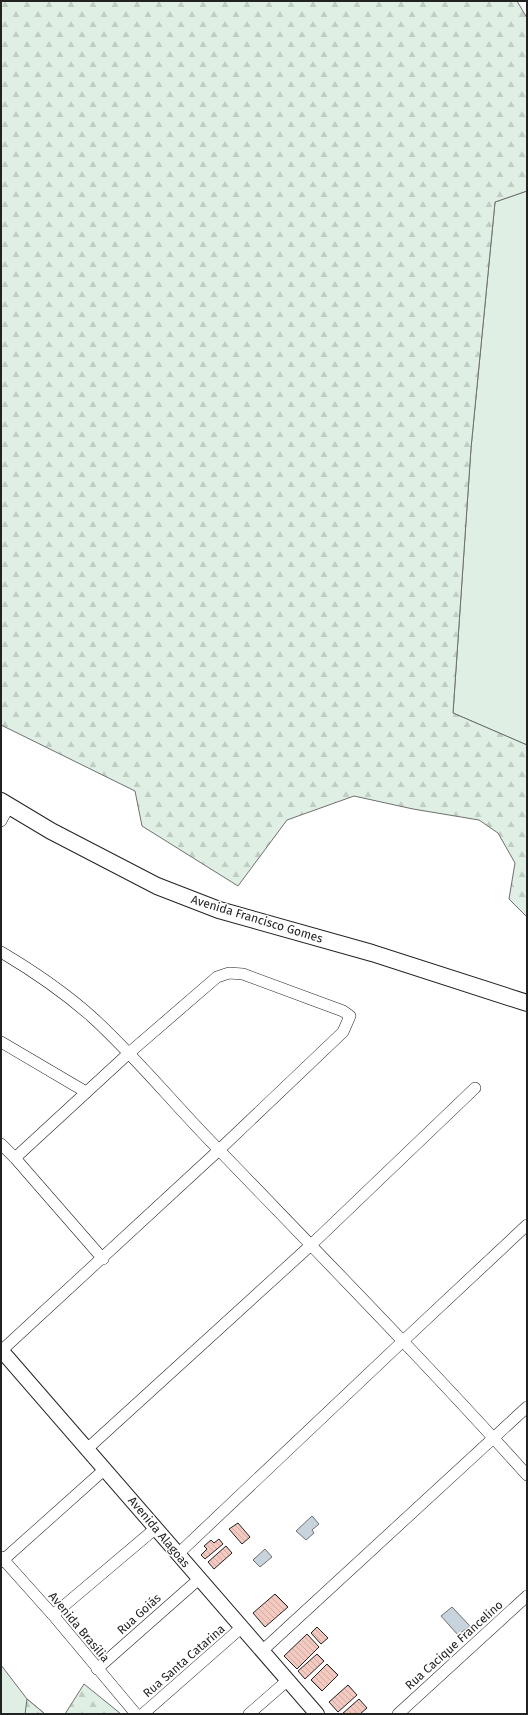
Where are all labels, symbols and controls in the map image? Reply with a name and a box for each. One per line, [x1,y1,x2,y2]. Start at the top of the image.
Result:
street label: Avenida Francisco Gomes [189,892,325,946]
street label: Avenida Alagoas [125,1494,193,1571]
street label: Avenida Brasília [46,1589,112,1665]
street label: Rua Goiás [114,1590,164,1637]
street label: Rua Cacique Francelino [402,1598,506,1692]
street label: Rua Santa Catarina [140,1622,228,1700]

